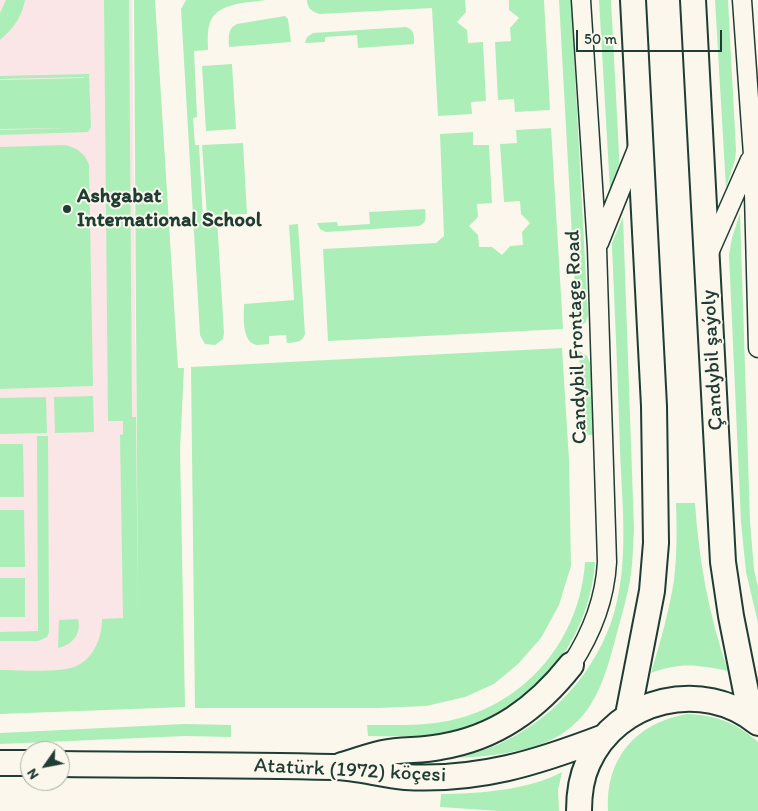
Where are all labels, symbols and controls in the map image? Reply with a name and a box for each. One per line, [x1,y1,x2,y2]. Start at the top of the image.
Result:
scale bar [578,20,724,52]
text: 50 m [584,30,617,48]
place label: Ashgabat International School [77,184,262,234]
marker: Ashgabat International School [61,203,73,215]
street label: Candybil Frontage Road [561,229,593,445]
street label: Çandybil şaýoly [697,289,729,431]
north arrow [20,741,70,791]
street label: Atatürk (1972) köçesi [253,753,447,789]
text: N [23,765,43,782]

